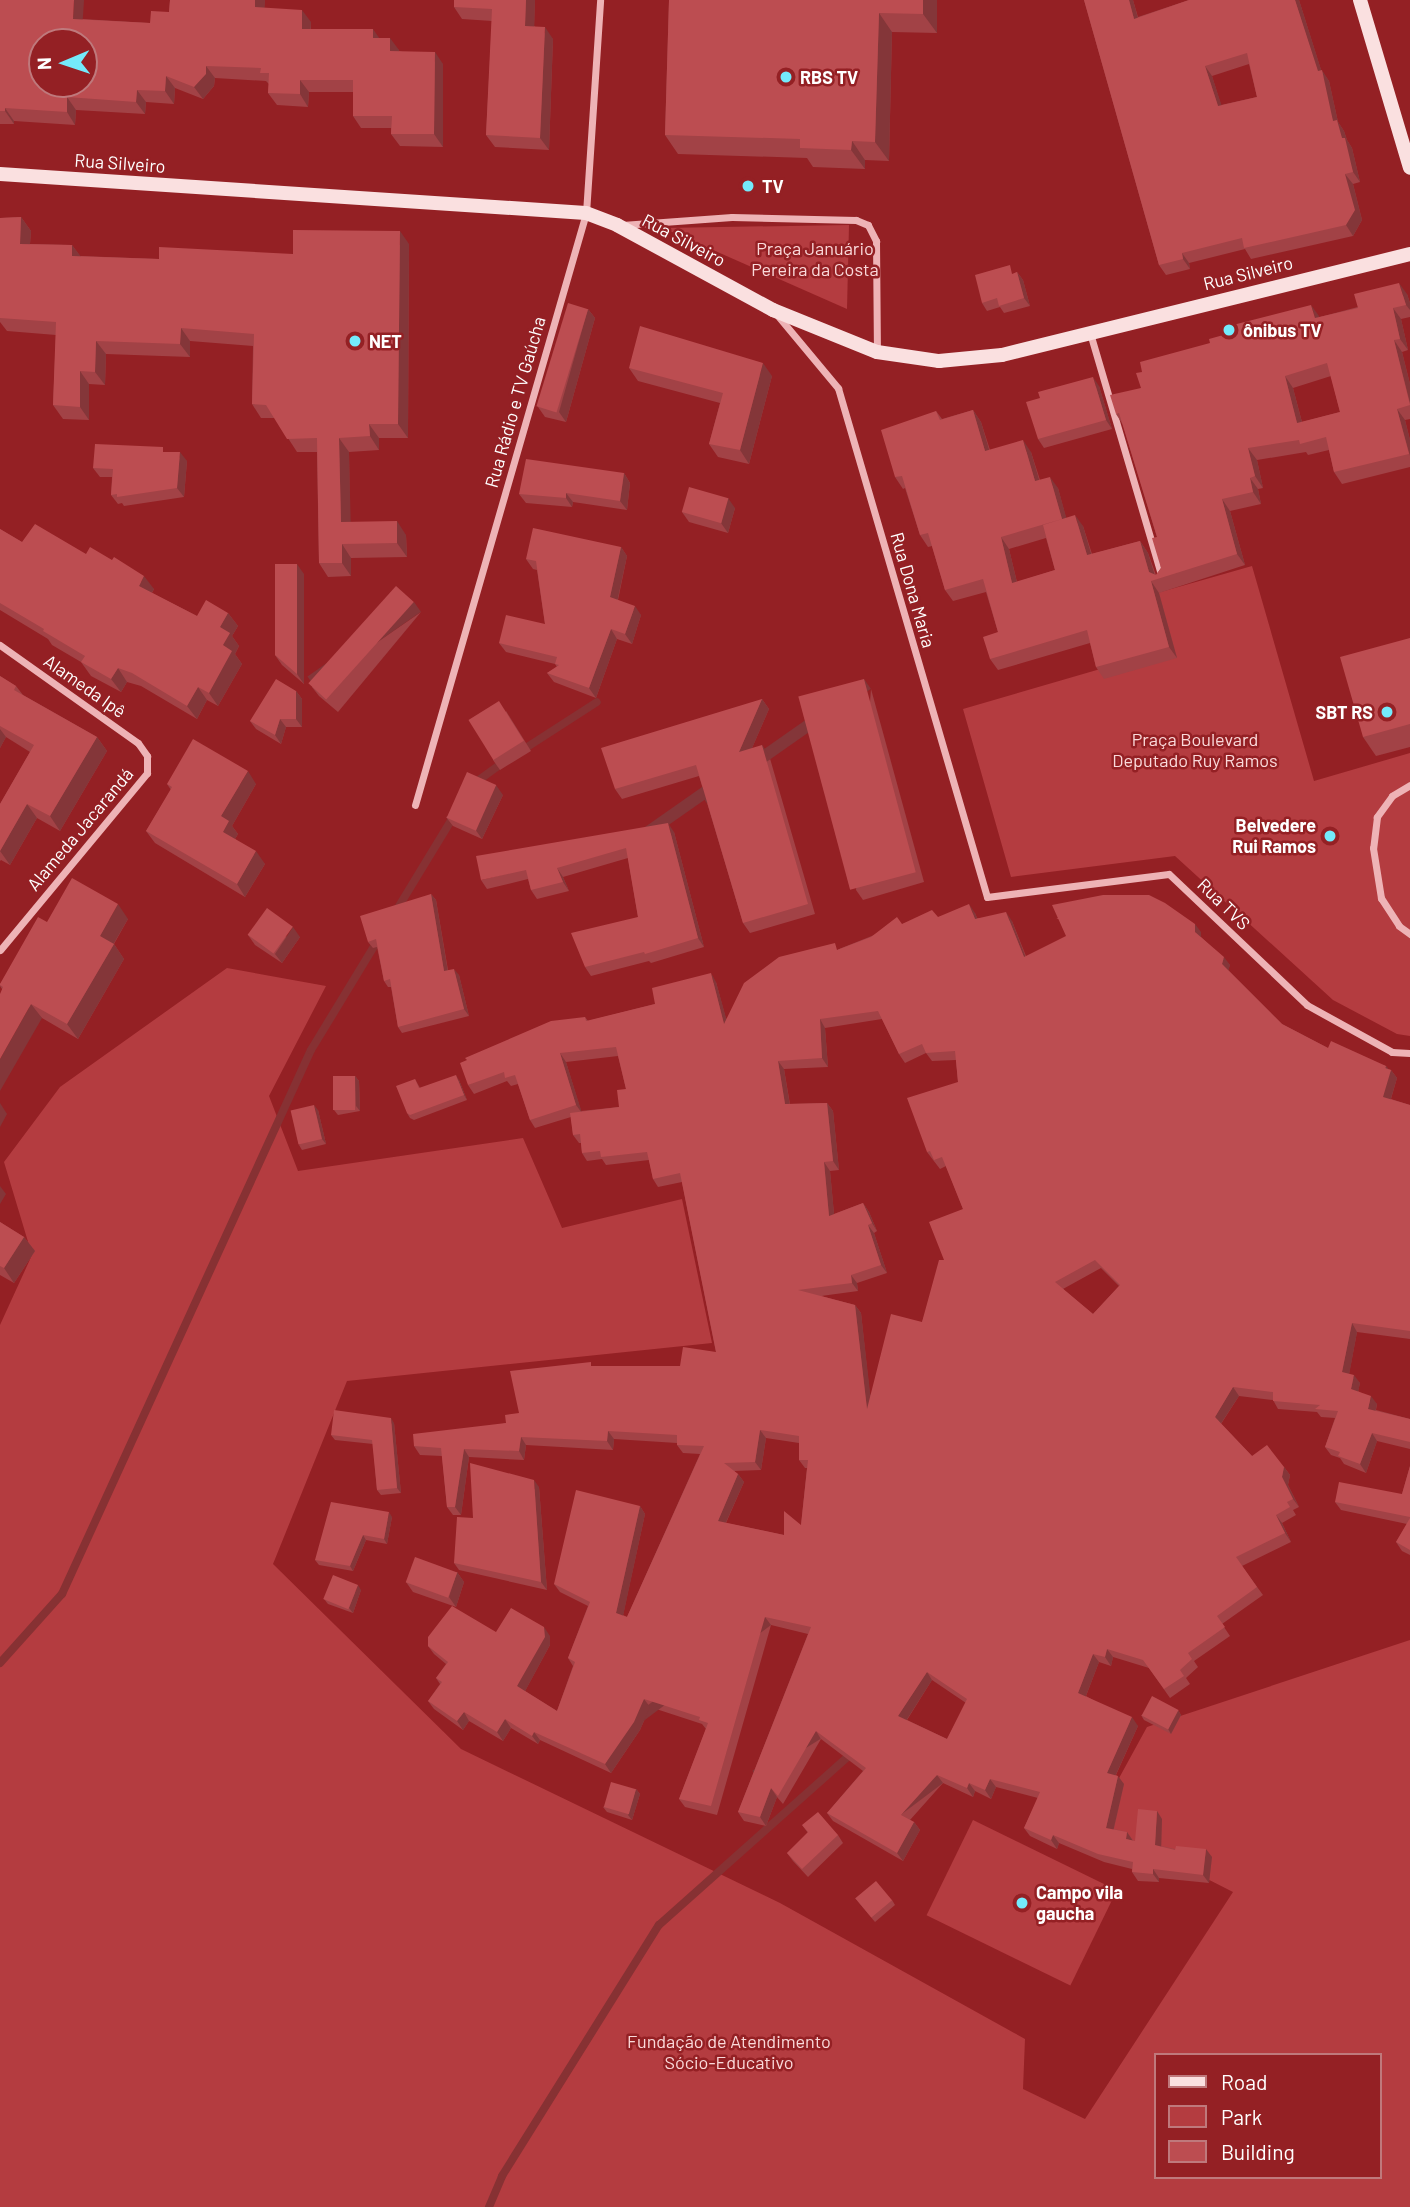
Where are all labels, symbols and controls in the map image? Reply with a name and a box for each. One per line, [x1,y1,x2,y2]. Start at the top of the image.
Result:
north arrow [28,28,98,98]
text: N [32,57,55,70]
place label: RBS TV [800,66,858,88]
marker: RBS TV [778,69,794,85]
street label: Rua Silveiro [74,149,166,177]
place label: TV [762,175,784,197]
marker: TV [740,178,756,194]
street label: Rua Silveiro [639,209,729,271]
park label: Praça Januário Pereira da Costa [751,238,879,280]
street label: Rua Silveiro [1201,251,1295,295]
street label: Rua Rádio e TV Gaúcha [480,314,550,490]
place label: ônibus TV [1243,319,1322,341]
marker: ônibus TV [1221,322,1237,338]
place label: NET [369,330,402,352]
marker: NET [347,333,363,349]
street label: Rua Dona Maria [886,530,940,650]
street label: Alameda Ipê [40,650,130,722]
place label: SBT RS [1316,701,1373,723]
marker: SBT RS [1379,704,1395,720]
park label: Praça Boulevard Deputado Ruy Ramos [1112,729,1278,772]
street label: Alameda Jacarandá [22,763,138,895]
place label: Belvedere Rui Ramos [1232,815,1316,858]
marker: Belvedere Rui Ramos [1322,828,1338,844]
street label: Rua TVS [1193,874,1255,934]
place label: Campo vila gaucha [1036,1882,1123,1924]
marker: Campo vila gaucha [1014,1895,1030,1911]
park label: Fundação de Atendimento Sócio-Educativo [627,2031,831,2074]
legend [1154,2053,1382,2179]
text: Road [1221,2069,1267,2094]
text: Park [1221,2104,1262,2129]
text: Building [1221,2139,1295,2164]

